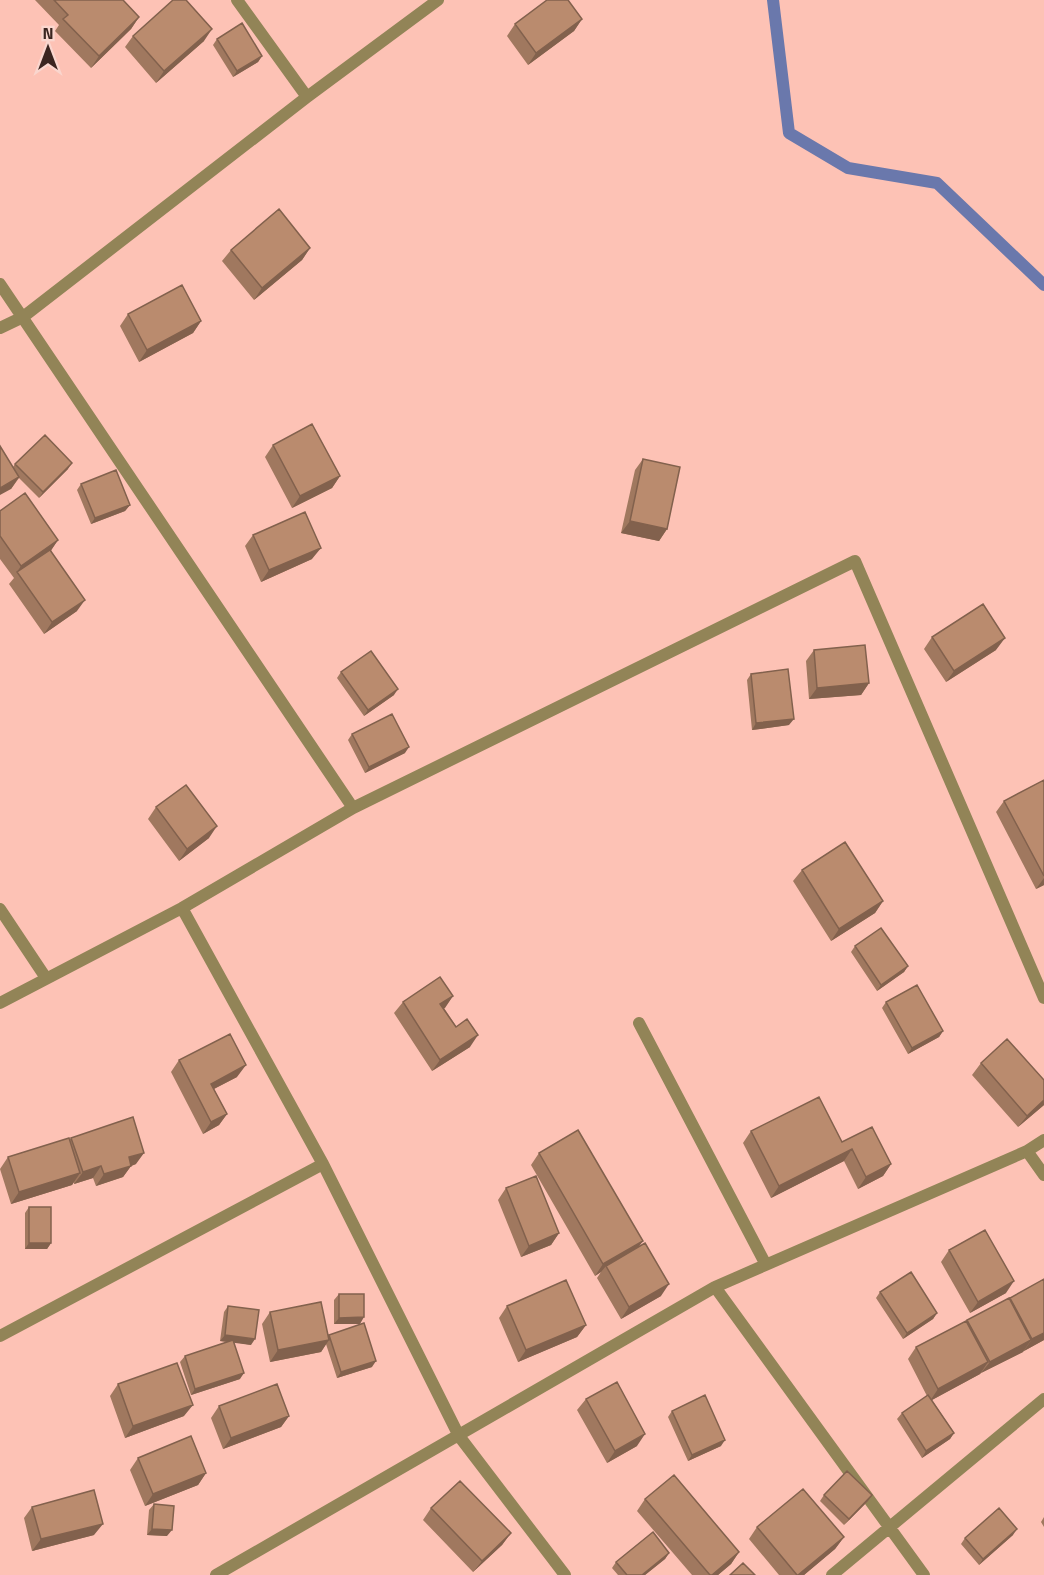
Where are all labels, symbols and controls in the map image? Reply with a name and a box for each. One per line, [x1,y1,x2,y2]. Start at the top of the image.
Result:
north arrow [18,18,78,78]
text: N [42,21,54,45]

